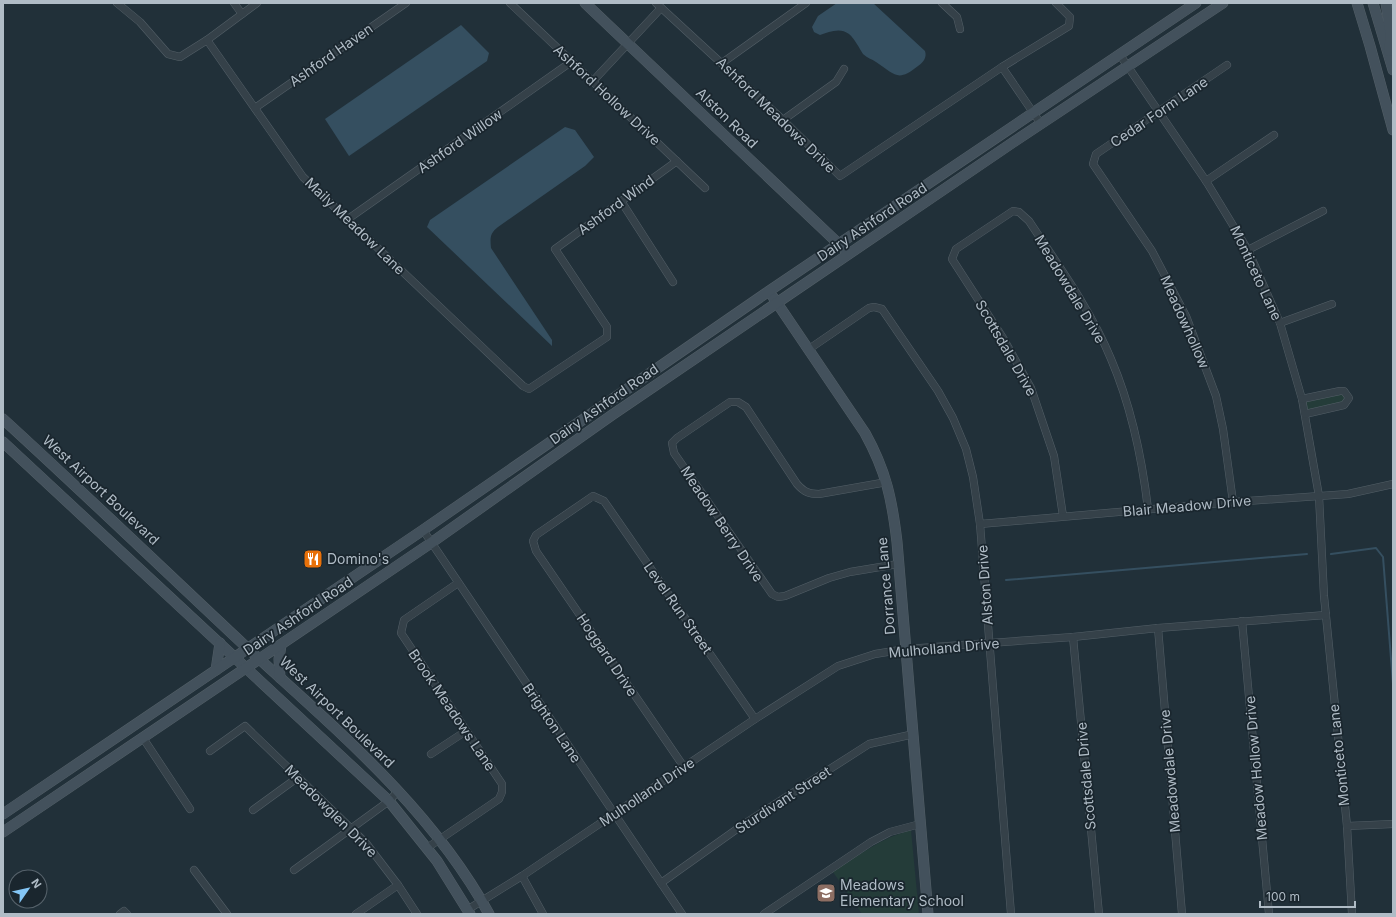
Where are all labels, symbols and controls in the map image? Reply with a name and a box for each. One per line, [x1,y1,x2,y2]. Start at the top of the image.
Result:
street label: Ashford Haven [286,19,376,90]
street label: Ashford Hollow Drive [550,41,664,149]
street label: Ashford Meadows Drive [713,53,839,176]
street label: Cedar Form Lane [1107,73,1211,151]
street label: Alston Road [693,84,762,151]
street label: Ashford Willow [414,105,505,176]
street label: Ashford Wind [574,171,657,238]
street label: Maily Meadow Lane [302,174,409,278]
street label: Dairy Ashford Road [814,179,930,265]
street label: Monticeto Lane [1227,223,1286,323]
street label: Meadowdale Drive [1031,231,1109,346]
street label: Meadowhollow [1157,273,1214,371]
street label: Scottsdale Drive [972,297,1041,399]
street label: Dairy Ashford Road [546,360,661,447]
street label: West Airport Boulevard [40,431,163,548]
street label: Meadow Berry Drive [677,463,767,585]
street label: Blair Meadow Drive [1122,491,1252,520]
street label: Dorrance Lane [873,537,898,635]
street label: Alston Drive [973,544,996,626]
restaurant icon: Domino's [302,548,324,570]
place label: Domino's [327,550,389,567]
street label: Level Run Street [641,559,717,657]
street label: Dairy Ashford Road [240,573,356,659]
street label: Hoggard Drive [573,610,641,699]
street label: Mulholland Drive [888,634,1000,661]
street label: Brook Meadows Lane [405,646,499,774]
street label: West Airport Boulevard [276,652,398,771]
street label: Brighton Lane [520,680,585,766]
street label: Meadow Hollow Drive [1241,695,1270,841]
street label: Monticeto Lane [1325,703,1352,807]
street label: Meadowdale Drive [1156,709,1183,833]
street label: Scottsdale Drive [1072,721,1099,831]
street label: Mulholland Drive [596,753,698,830]
street label: Meadowglen Drive [282,761,381,860]
street label: Sturdivant Street [732,762,834,837]
north arrow [8,869,48,909]
text: N [28,876,44,891]
place label: Meadows Elementary School [840,876,964,909]
school or university icon: Meadows Elementary School [815,882,837,904]
scale bar [1260,883,1355,909]
text: 100 m [1266,889,1300,904]

